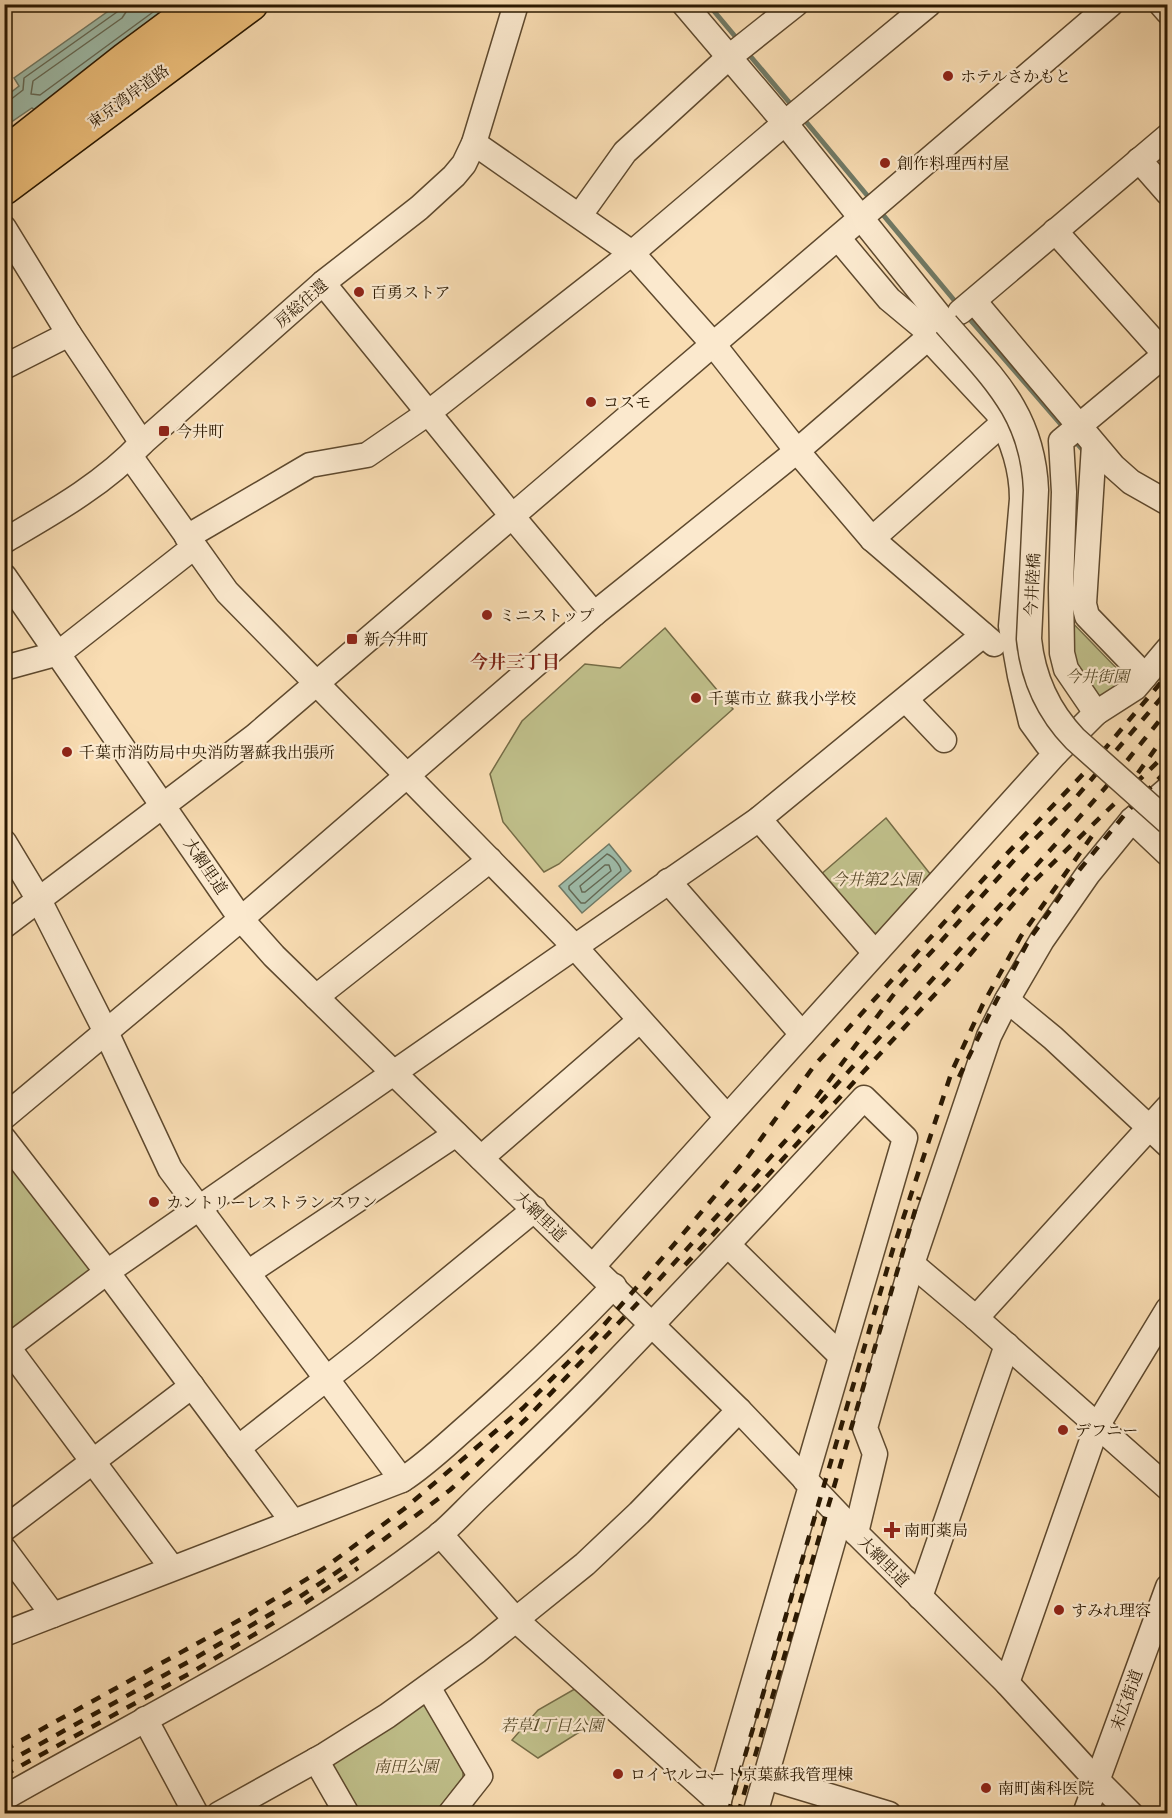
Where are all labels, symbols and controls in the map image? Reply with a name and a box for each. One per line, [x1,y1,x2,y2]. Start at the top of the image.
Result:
street label: 東京湾岸道路 [83,60,173,132]
place label: ホテルさかもと [960,66,1071,86]
marker: ホテルさかもと [941,69,955,83]
place label: 創作料理西村屋 [897,153,1009,173]
marker: 創作料理西村屋 [878,156,892,170]
street label: 房総往還 [270,274,332,332]
place label: 百勇ストア [371,282,451,302]
marker: 百勇ストア [352,285,366,299]
place label: コスモ [603,392,651,412]
marker: コスモ [584,395,598,409]
place label: 今井町 [176,421,224,441]
marker: 今井町 [157,424,171,438]
street label: 今井陸橋 [1020,553,1044,617]
place label: ミニストップ [499,605,595,625]
marker: ミニストップ [480,608,494,622]
place label: 新今井町 [364,629,428,649]
marker: 新今井町 [345,632,359,646]
district label: 今井三丁目 [470,651,560,673]
park label: 今井街園 [1065,666,1132,686]
place label: 千葉市立 蘇我小学校 [708,688,856,708]
marker: 千葉市立 蘇我小学校 [689,691,703,705]
place label: 千葉市消防局中央消防署蘇我出張所 [79,742,335,762]
marker: 千葉市消防局中央消防署蘇我出張所 [60,745,74,759]
street label: 大網里道 [180,834,232,898]
park label: 今井第2公園 [831,869,924,889]
street label: 大網里道 [511,1187,571,1245]
place label: カントリーレストラン スワン [166,1192,377,1212]
marker: カントリーレストラン スワン [147,1195,161,1209]
place label: デフニー [1075,1420,1138,1440]
marker: デフニー [1056,1423,1070,1437]
place label: 南町薬局 [904,1520,968,1540]
marker: 南町薬局 [885,1523,899,1537]
street label: 大網里道 [854,1531,914,1591]
place label: すみれ理容 [1071,1600,1151,1620]
marker: すみれ理容 [1052,1603,1066,1617]
street label: 末広街道 [1106,1667,1146,1733]
park label: 若草1丁目公園 [500,1715,607,1735]
park label: 南田公園 [374,1756,441,1776]
place label: ロイヤルコート京葉蘇我管理棟 [630,1764,853,1784]
marker: ロイヤルコート京葉蘇我管理棟 [611,1767,625,1781]
place label: 南町歯科医院 [998,1778,1094,1798]
marker: 南町歯科医院 [979,1781,993,1795]

